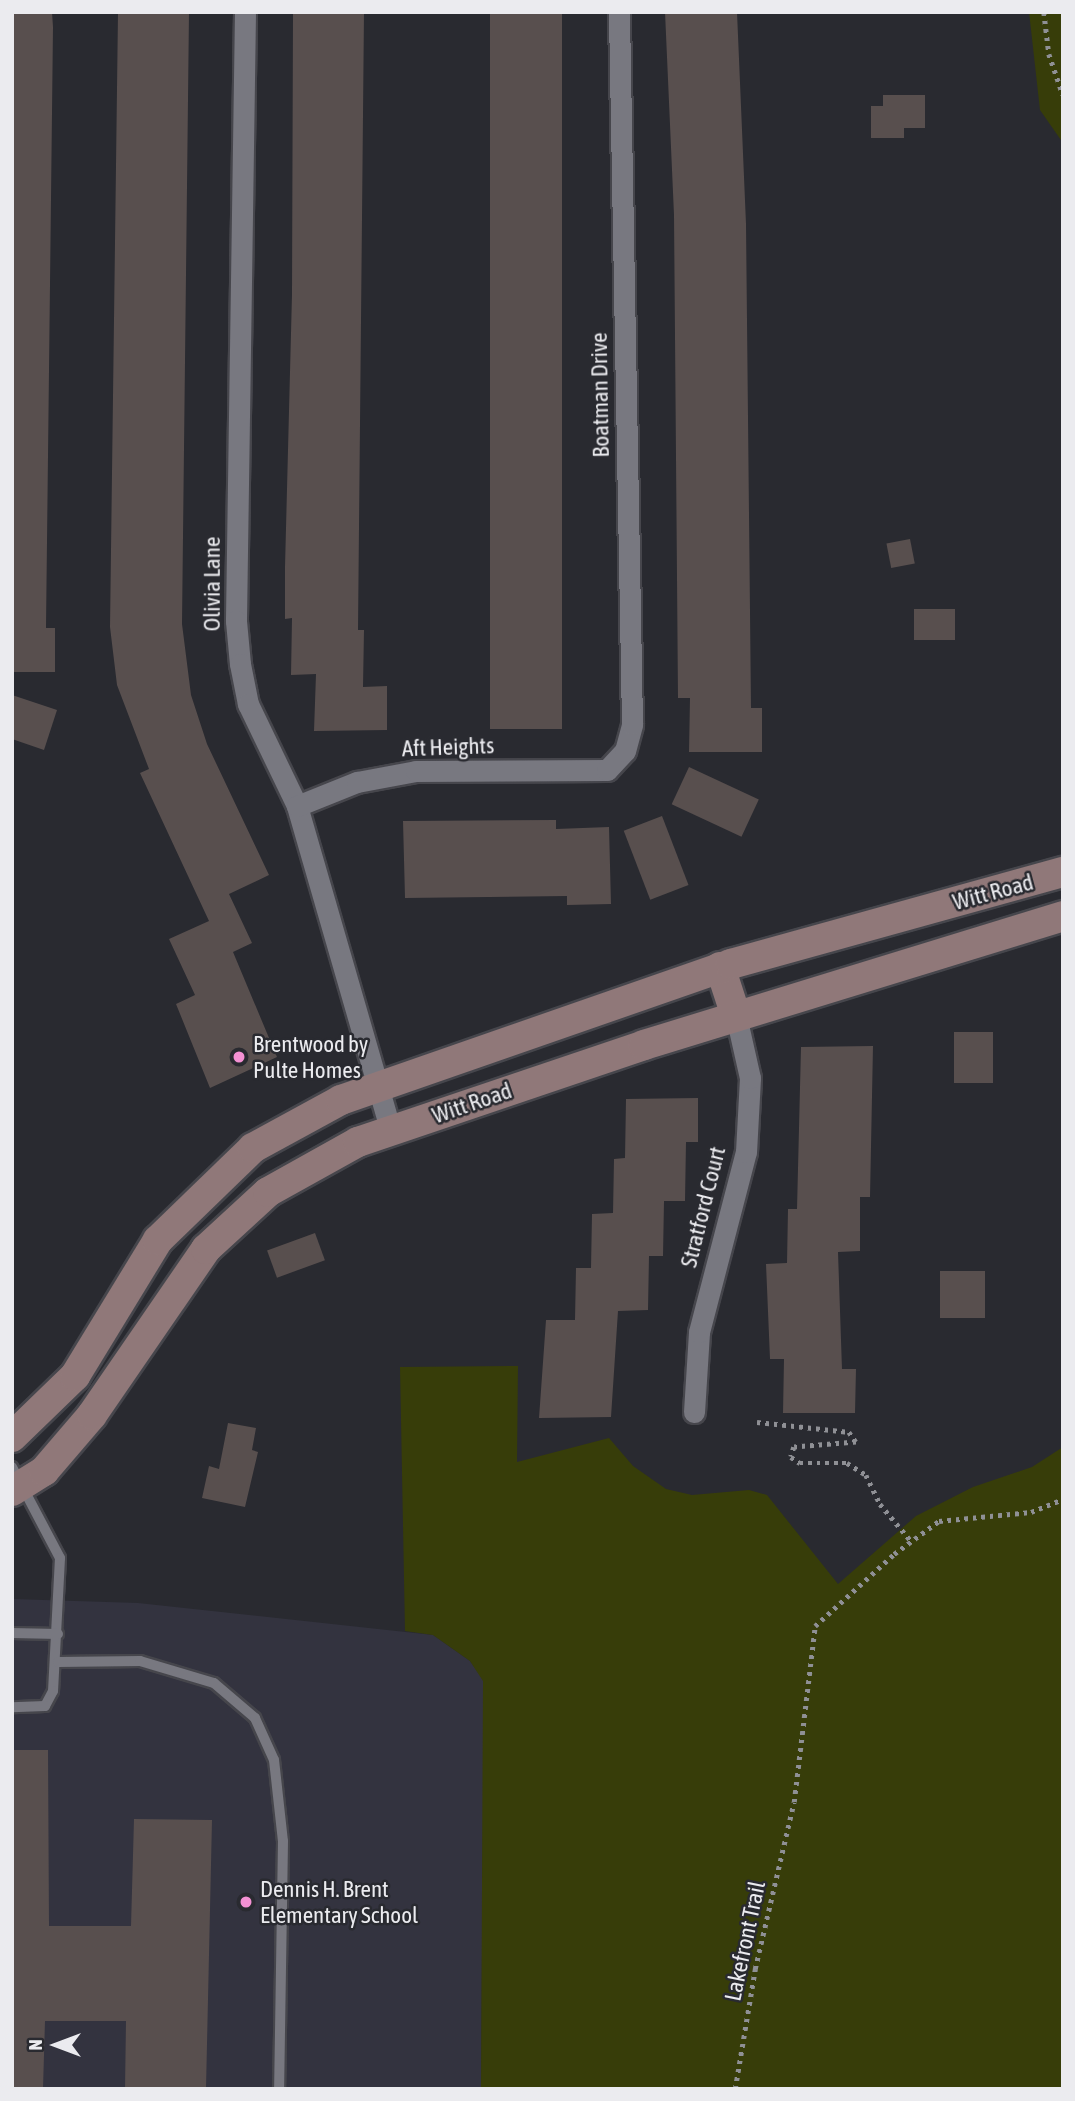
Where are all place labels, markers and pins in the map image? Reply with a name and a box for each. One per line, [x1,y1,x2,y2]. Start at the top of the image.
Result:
place label: Brentwood by Pulte Homes [253,1030,368,1084]
marker: Brentwood by Pulte Homes [231,1049,247,1065]
place label: Dennis H. Brent Elementary School [260,1875,418,1929]
marker: Dennis H. Brent Elementary School [238,1894,254,1910]

